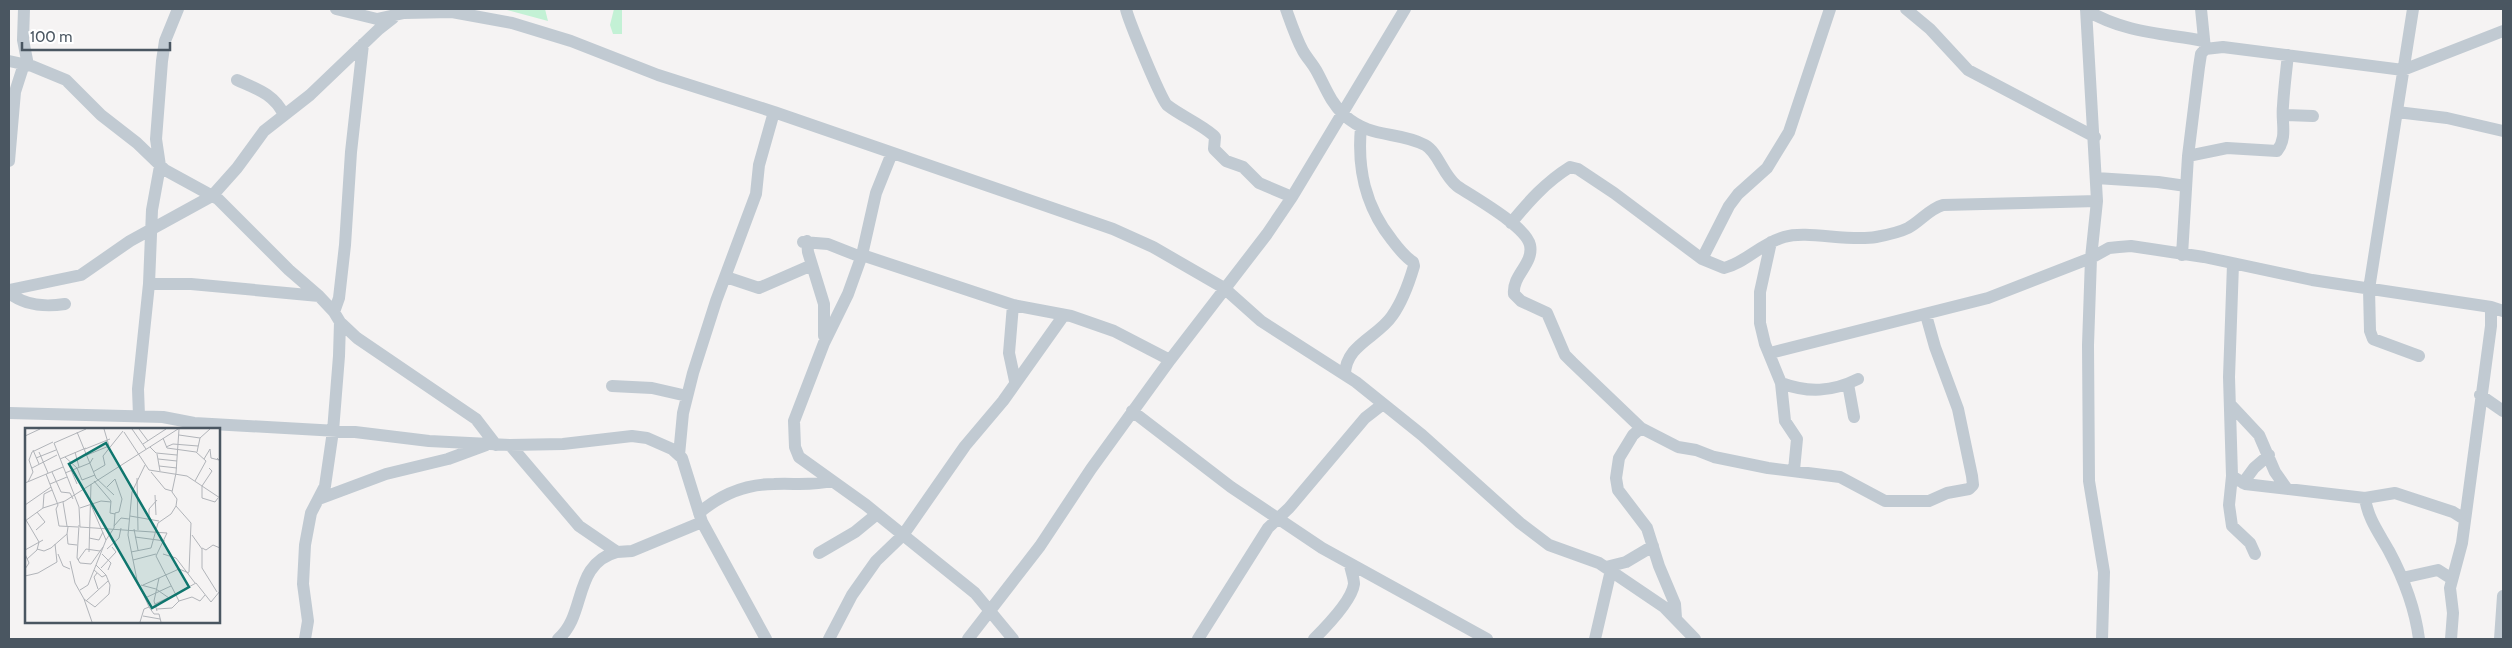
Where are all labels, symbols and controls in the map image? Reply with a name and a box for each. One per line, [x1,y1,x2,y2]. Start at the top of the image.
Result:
scale bar [22,20,170,52]
text: 100 m [30,28,72,46]
inset map [25,428,220,623]

